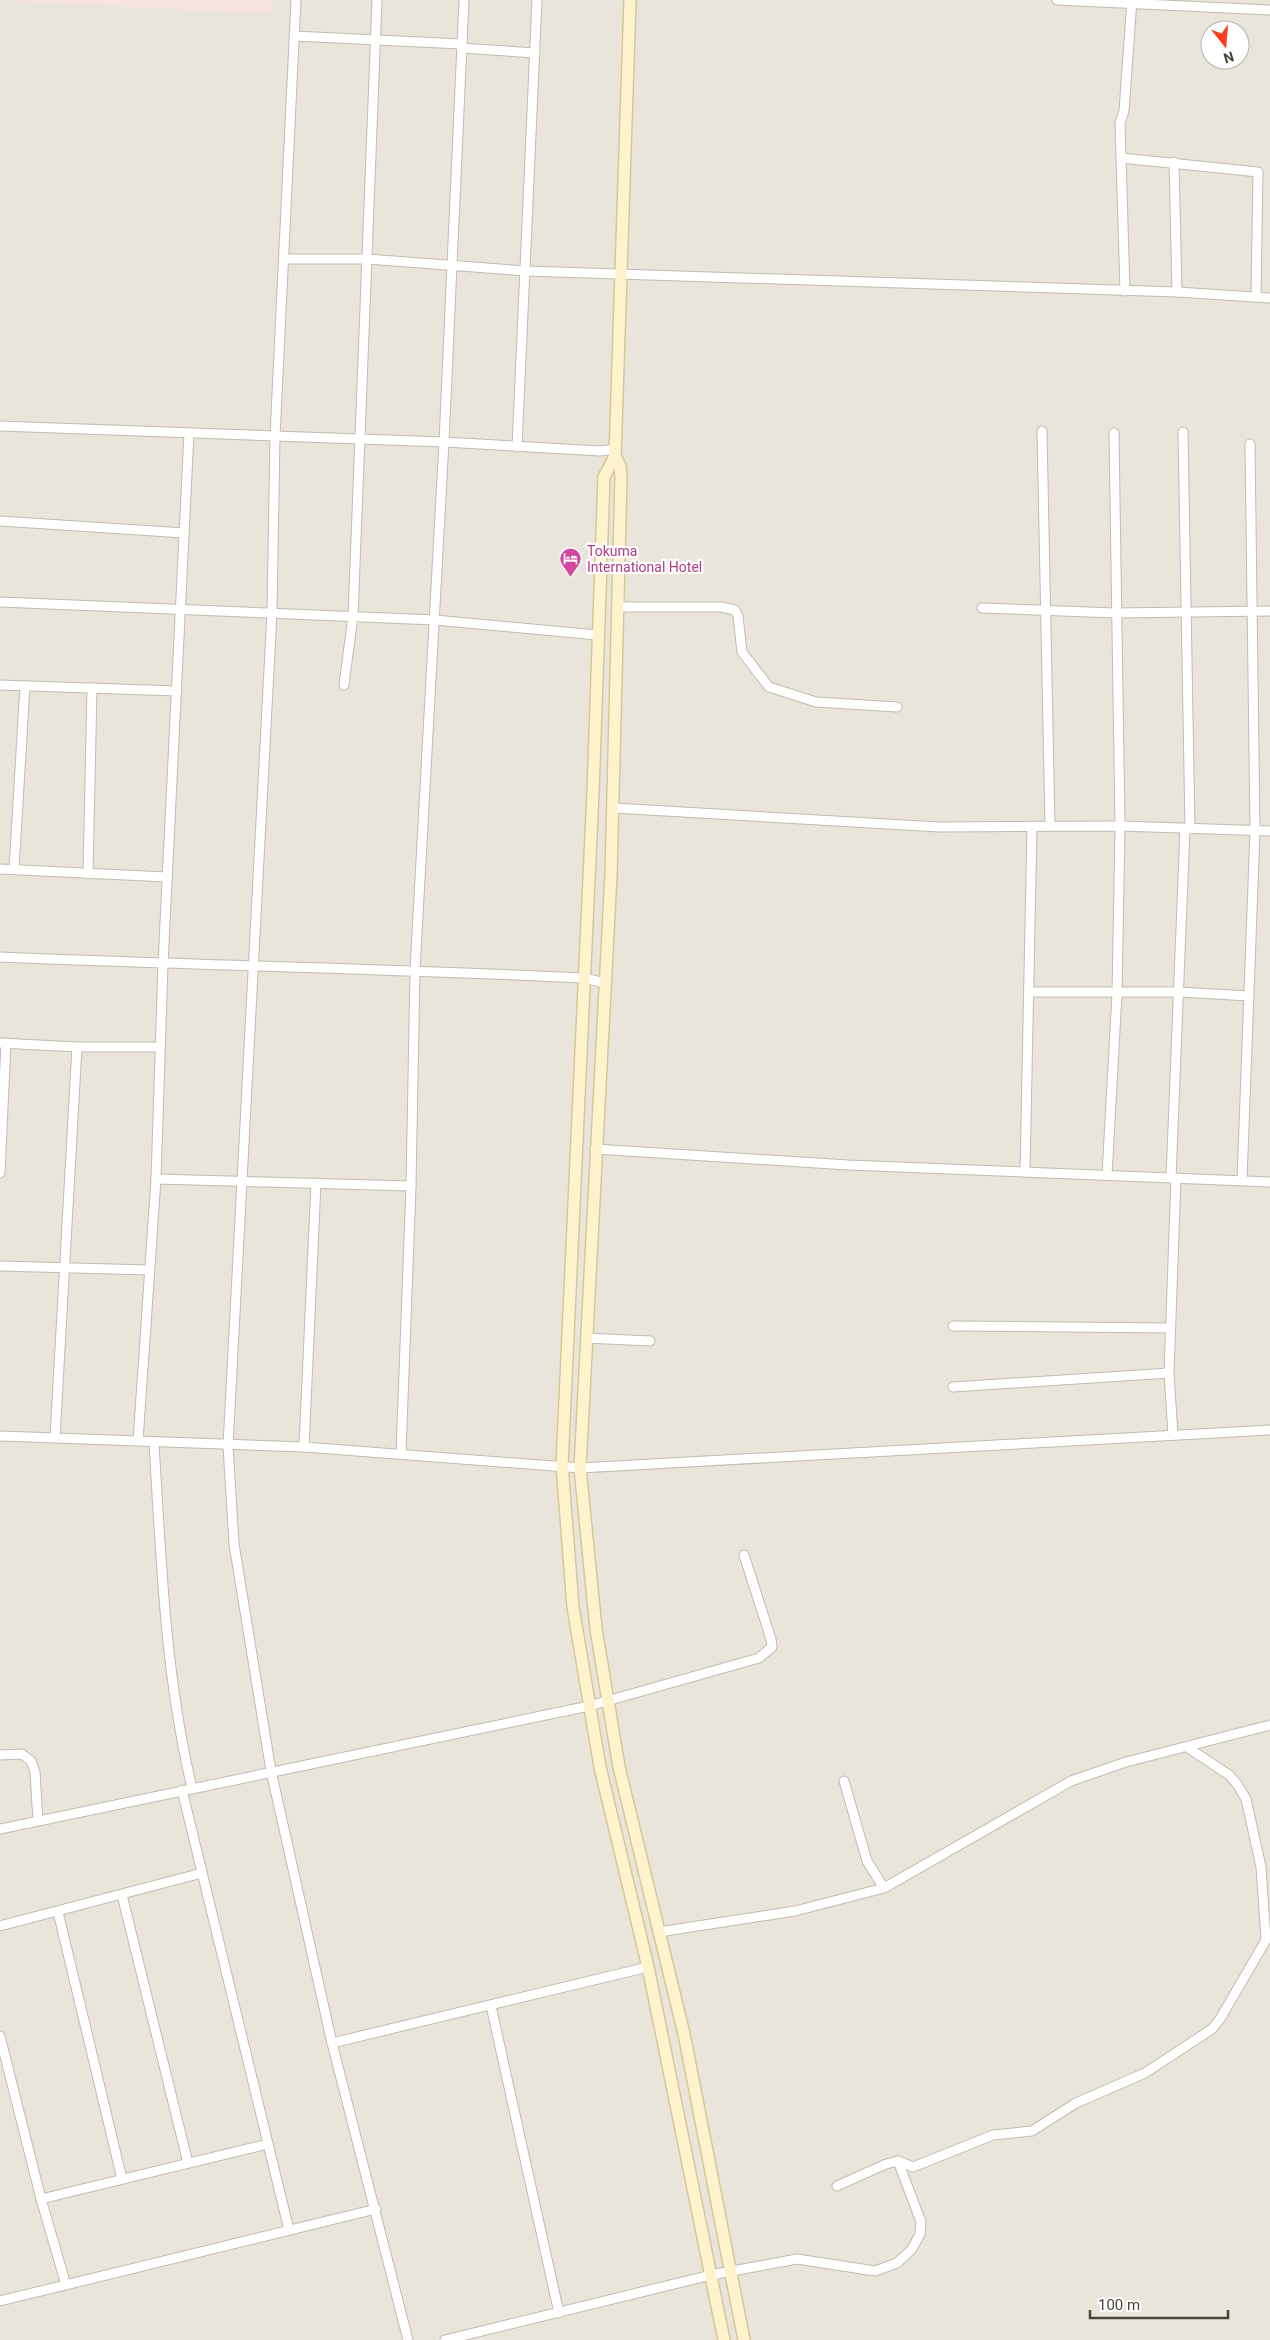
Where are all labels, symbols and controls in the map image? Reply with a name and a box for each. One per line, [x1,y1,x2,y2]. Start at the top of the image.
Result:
north arrow [1200,20,1250,70]
text: N [1222,48,1236,67]
place label: Tokuma International Hotel [587,543,702,575]
hotel icon: Tokuma International Hotel [559,547,583,578]
scale bar [1090,2288,1228,2320]
text: 100 m [1098,2296,1140,2314]

